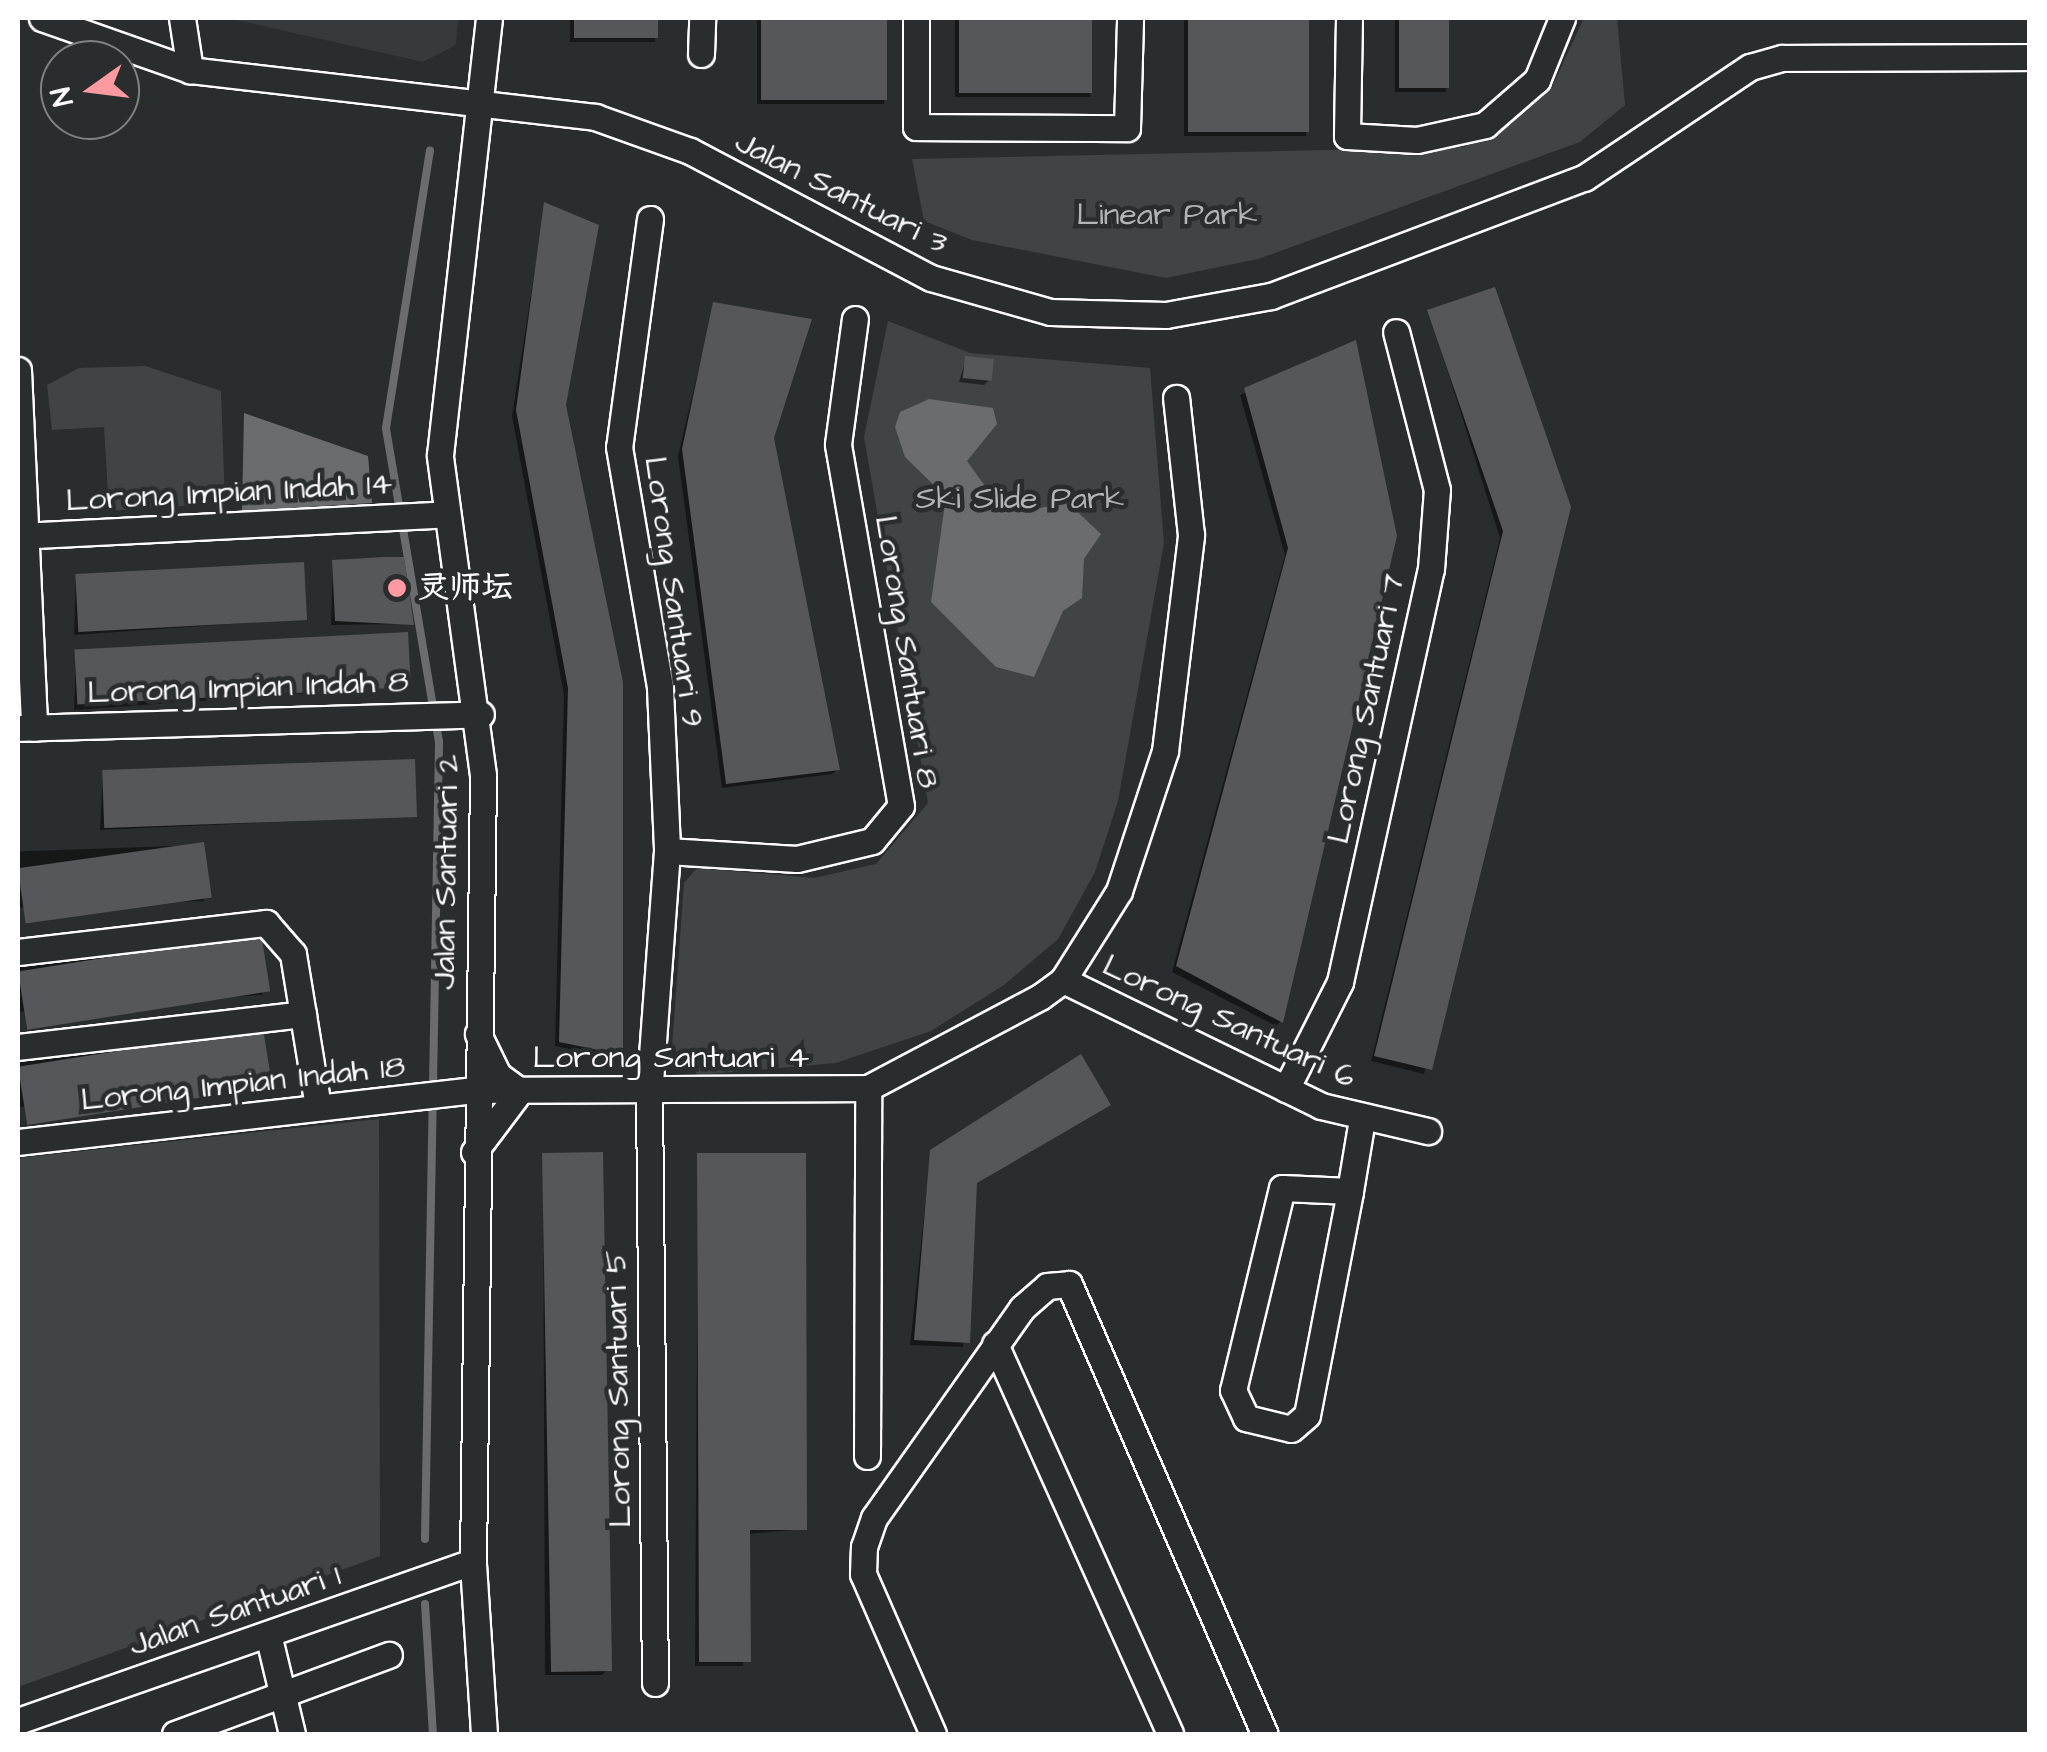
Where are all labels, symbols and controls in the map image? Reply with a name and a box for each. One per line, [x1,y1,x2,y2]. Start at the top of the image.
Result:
north arrow [40,40,140,140]
text: N [41,84,83,110]
street label: Jalan Santuari 3 [728,123,954,263]
park label: Linear Park [1076,196,1258,234]
street label: Lorong Santuari 9 [635,454,711,730]
street label: Lorong Impian Indah 14 [65,465,393,521]
park label: Ski Slide Park [916,480,1124,518]
street label: Lorong Santuari 8 [865,513,947,791]
place label: 灵师坛 [417,569,513,607]
street label: Lorong Santuari 7 [1320,571,1414,847]
marker: 灵师坛 [386,577,408,599]
street label: Lorong Impian Indah 8 [87,663,409,713]
street label: Jalan Santuari 2 [426,754,468,990]
street label: Lorong Santuari 6 [1096,947,1362,1097]
street label: Lorong Santuari 4 [533,1039,809,1077]
street label: Lorong Impian Indah 18 [79,1048,407,1120]
street label: Lorong Santuari 5 [597,1250,641,1528]
street label: Jalan Santuari 1 [124,1557,346,1665]

